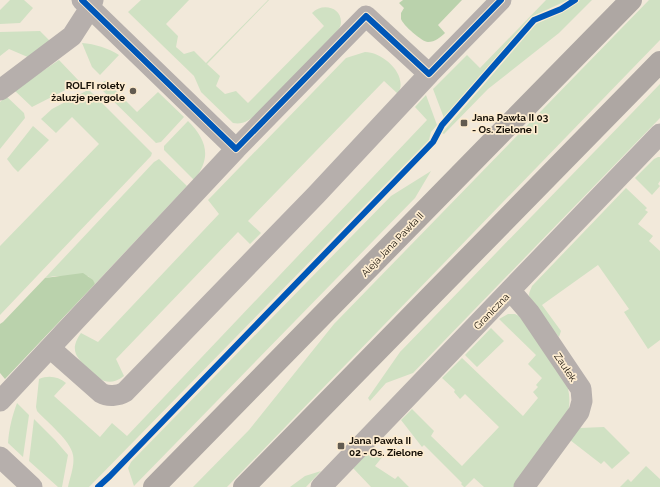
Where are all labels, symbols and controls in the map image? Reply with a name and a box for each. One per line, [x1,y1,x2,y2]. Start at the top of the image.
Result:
place label: ROLFI rolety żaluzje pergole [51,80,125,103]
marker: ROLFI rolety żaluzje pergole [128,86,138,96]
place label: Jana Pawła II 03 - Os. Zielone I [472,112,549,135]
marker: Jana Pawła II 03 - Os. Zielone I [459,118,469,128]
street label: Aleja Jana Pawła II [359,210,426,279]
street label: Graniczna [471,291,511,332]
street label: Zaułek [552,351,579,384]
place label: Jana Pawła II 02 - Os. Zielone [349,435,423,458]
marker: Jana Pawła II 02 - Os. Zielone [336,441,346,451]

